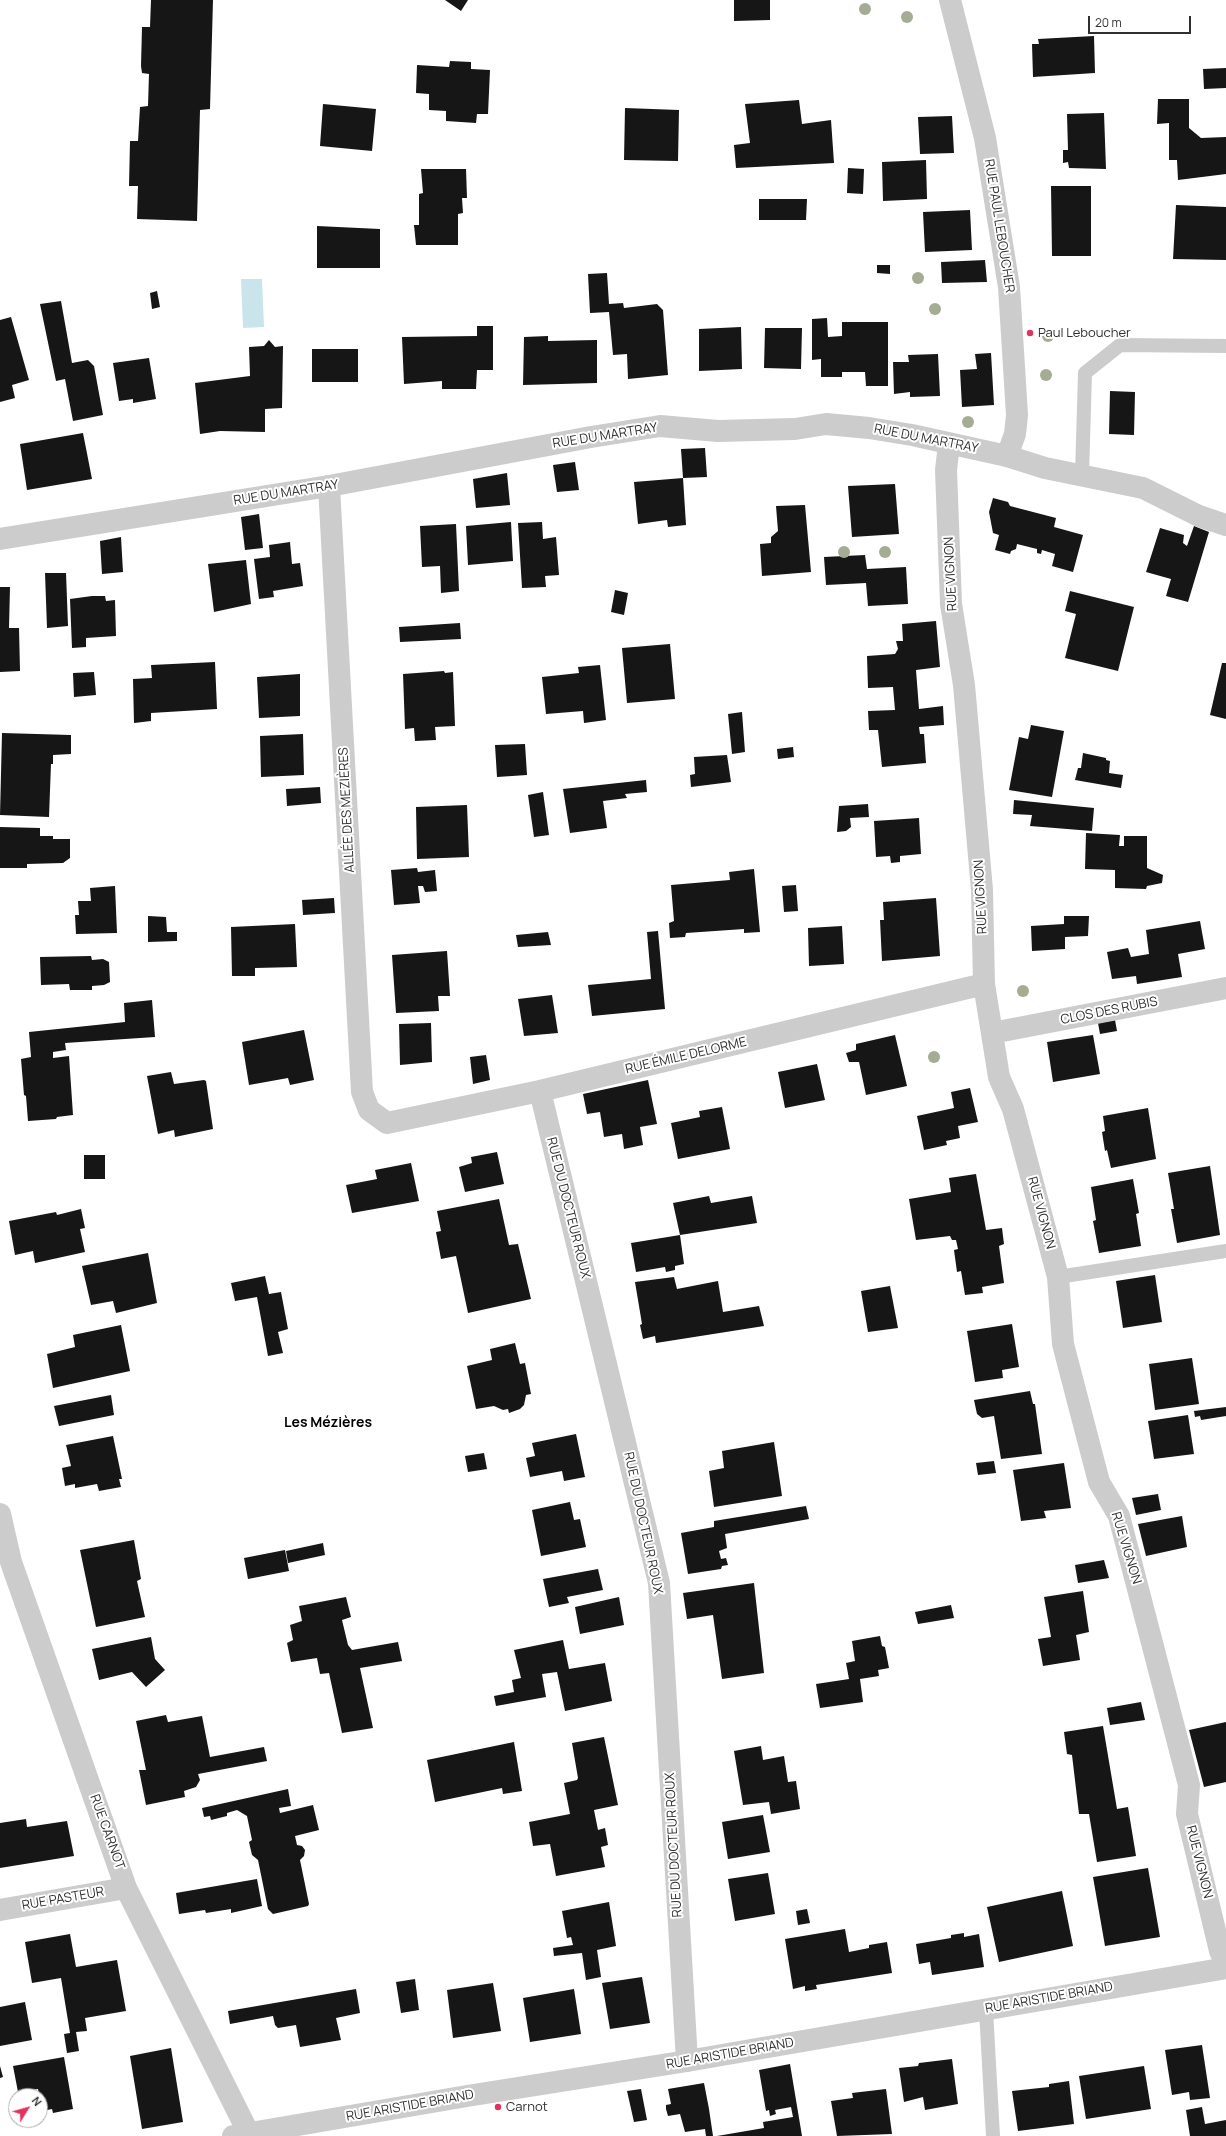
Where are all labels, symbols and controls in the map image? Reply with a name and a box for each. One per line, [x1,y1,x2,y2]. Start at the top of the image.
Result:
scale bar [1090,8,1193,34]
text: 20 m [1095,14,1122,31]
street label: RUE PAUL LEBOUCHER [981,158,1017,294]
place label: Paul Leboucher [1038,325,1131,341]
marker: Paul Leboucher [1025,328,1035,338]
street label: RUE DU MARTRAY [552,420,658,452]
street label: RUE DU MARTRAY [873,421,979,457]
street label: RUE DU MARTRAY [233,477,339,509]
street label: RUE VIGNON [941,536,961,612]
street label: ALLÉE DES MEZIÈRES [336,747,358,873]
street label: RUE VIGNON [971,859,991,935]
street label: CLOS DES RUBIS [1059,994,1159,1028]
street label: RUE ÉMILE DELORME [624,1034,748,1078]
street label: RUE DU DOCTEUR ROUX [543,1136,593,1280]
street label: RUE VIGNON [1024,1175,1058,1251]
district label: Les Mézières [284,1415,372,1431]
street label: RUE DU DOCTEUR ROUX [620,1451,666,1595]
street label: RUE VIGNON [1108,1510,1144,1586]
street label: RUE DU DOCTEUR ROUX [662,1772,686,1918]
street label: RUE CARNOT [86,1792,128,1872]
street label: RUE VIGNON [1182,1824,1216,1900]
street label: RUE PASTEUR [21,1884,105,1914]
street label: RUE ARISTIDE BRIAND [984,1979,1114,2017]
street label: RUE ARISTIDE BRIAND [665,2035,795,2073]
street label: RUE ARISTIDE BRIAND [345,2087,475,2125]
north arrow [8,2088,48,2128]
text: N [29,2093,46,2109]
place label: Carnot [506,2099,548,2115]
marker: Carnot [493,2102,503,2112]

